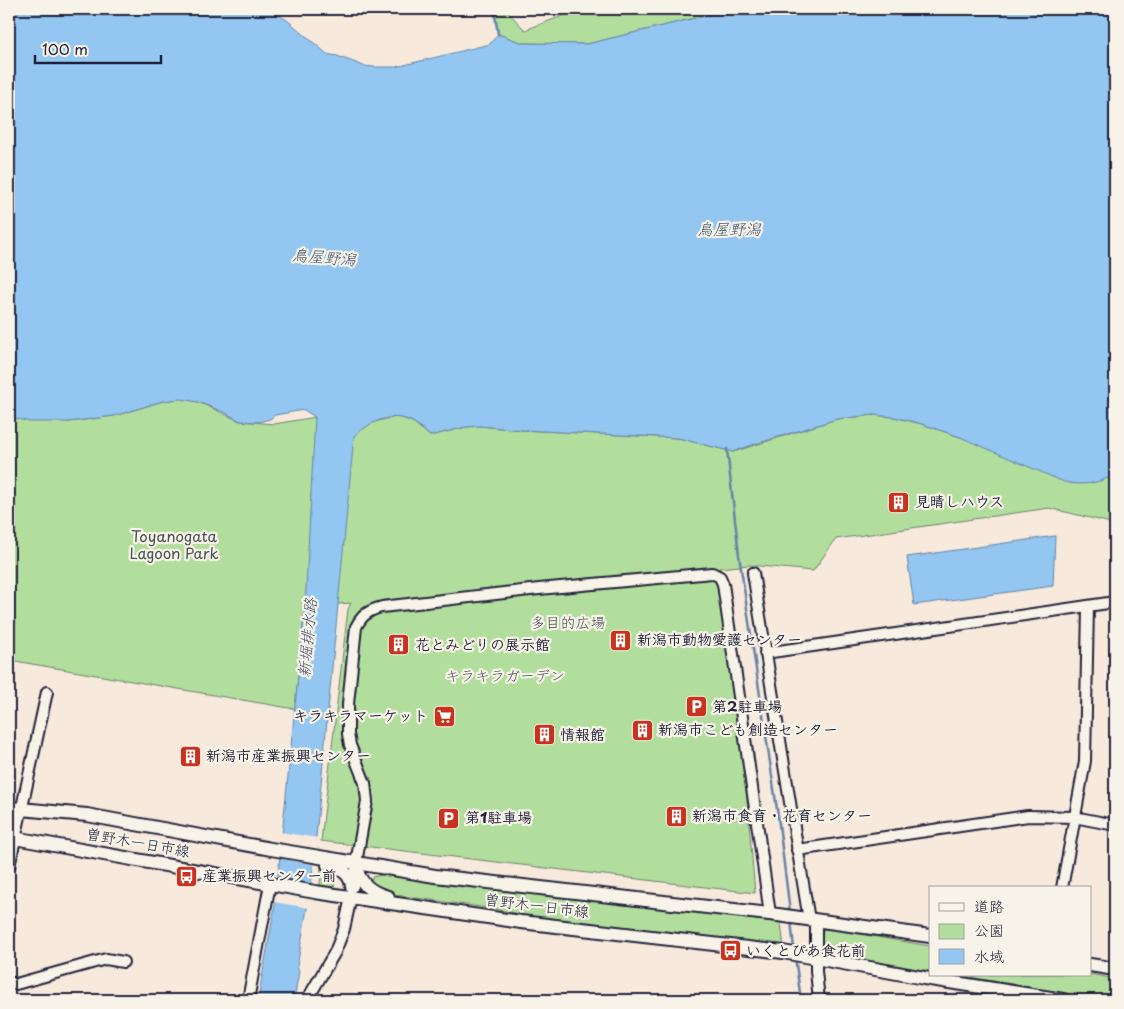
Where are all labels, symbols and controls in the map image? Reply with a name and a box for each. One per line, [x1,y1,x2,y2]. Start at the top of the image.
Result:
scale bar [35,32,161,64]
text: 100 m [42,37,88,60]
water label: 鳥屋野潟 [697,216,762,240]
water label: 鳥屋野潟 [291,241,358,271]
place label: 見晴しハウス [915,489,1004,512]
building icon: 見晴しハウス [887,490,911,514]
park label: Toyanogata Lagoon Park [129,524,219,564]
water label: 新堀排水路 [291,596,322,679]
park label: 多目的広場 [530,610,606,633]
place label: 新潟市動物愛護センター [637,627,802,650]
building icon: 新潟市動物愛護センター [609,628,633,652]
place label: 花とみどりの展示館 [415,632,550,655]
building icon: 花とみどりの展示館 [387,633,411,657]
park label: キラキラガーデン [445,663,565,686]
place label: 第2駐車場 [712,694,783,717]
parking icon: 第2駐車場 [684,695,708,719]
place label: キラキラマーケット [293,703,428,726]
supermarket icon: キラキラマーケット [432,704,456,728]
place label: 新潟市こども創造センター [658,717,838,740]
building icon: 新潟市こども創造センター [630,718,654,742]
place label: 情報館 [560,722,605,745]
building icon: 情報館 [532,723,556,747]
place label: 新潟市産業振興センター [206,743,371,766]
building icon: 新潟市産業振興センター [178,744,202,768]
place label: 新潟市食育・花育センター [692,803,872,826]
building icon: 新潟市食育・花育センター [664,804,688,828]
place label: 第1駐車場 [465,805,532,828]
parking icon: 第1駐車場 [437,806,461,830]
street label: 曽野木一日市線 [85,821,192,862]
place label: 産業振興センター前 [202,863,337,886]
bus stop icon: 産業振興センター前 [174,864,198,888]
legend [929,886,1092,976]
street label: 曽野木一日市線 [484,887,591,922]
text: 道路 [974,894,1004,917]
text: 公園 [974,918,1004,941]
place label: いくとぴあ食花前 [746,938,866,961]
bus stop icon: いくとぴあ食花前 [718,939,742,963]
text: 水域 [974,944,1004,967]

